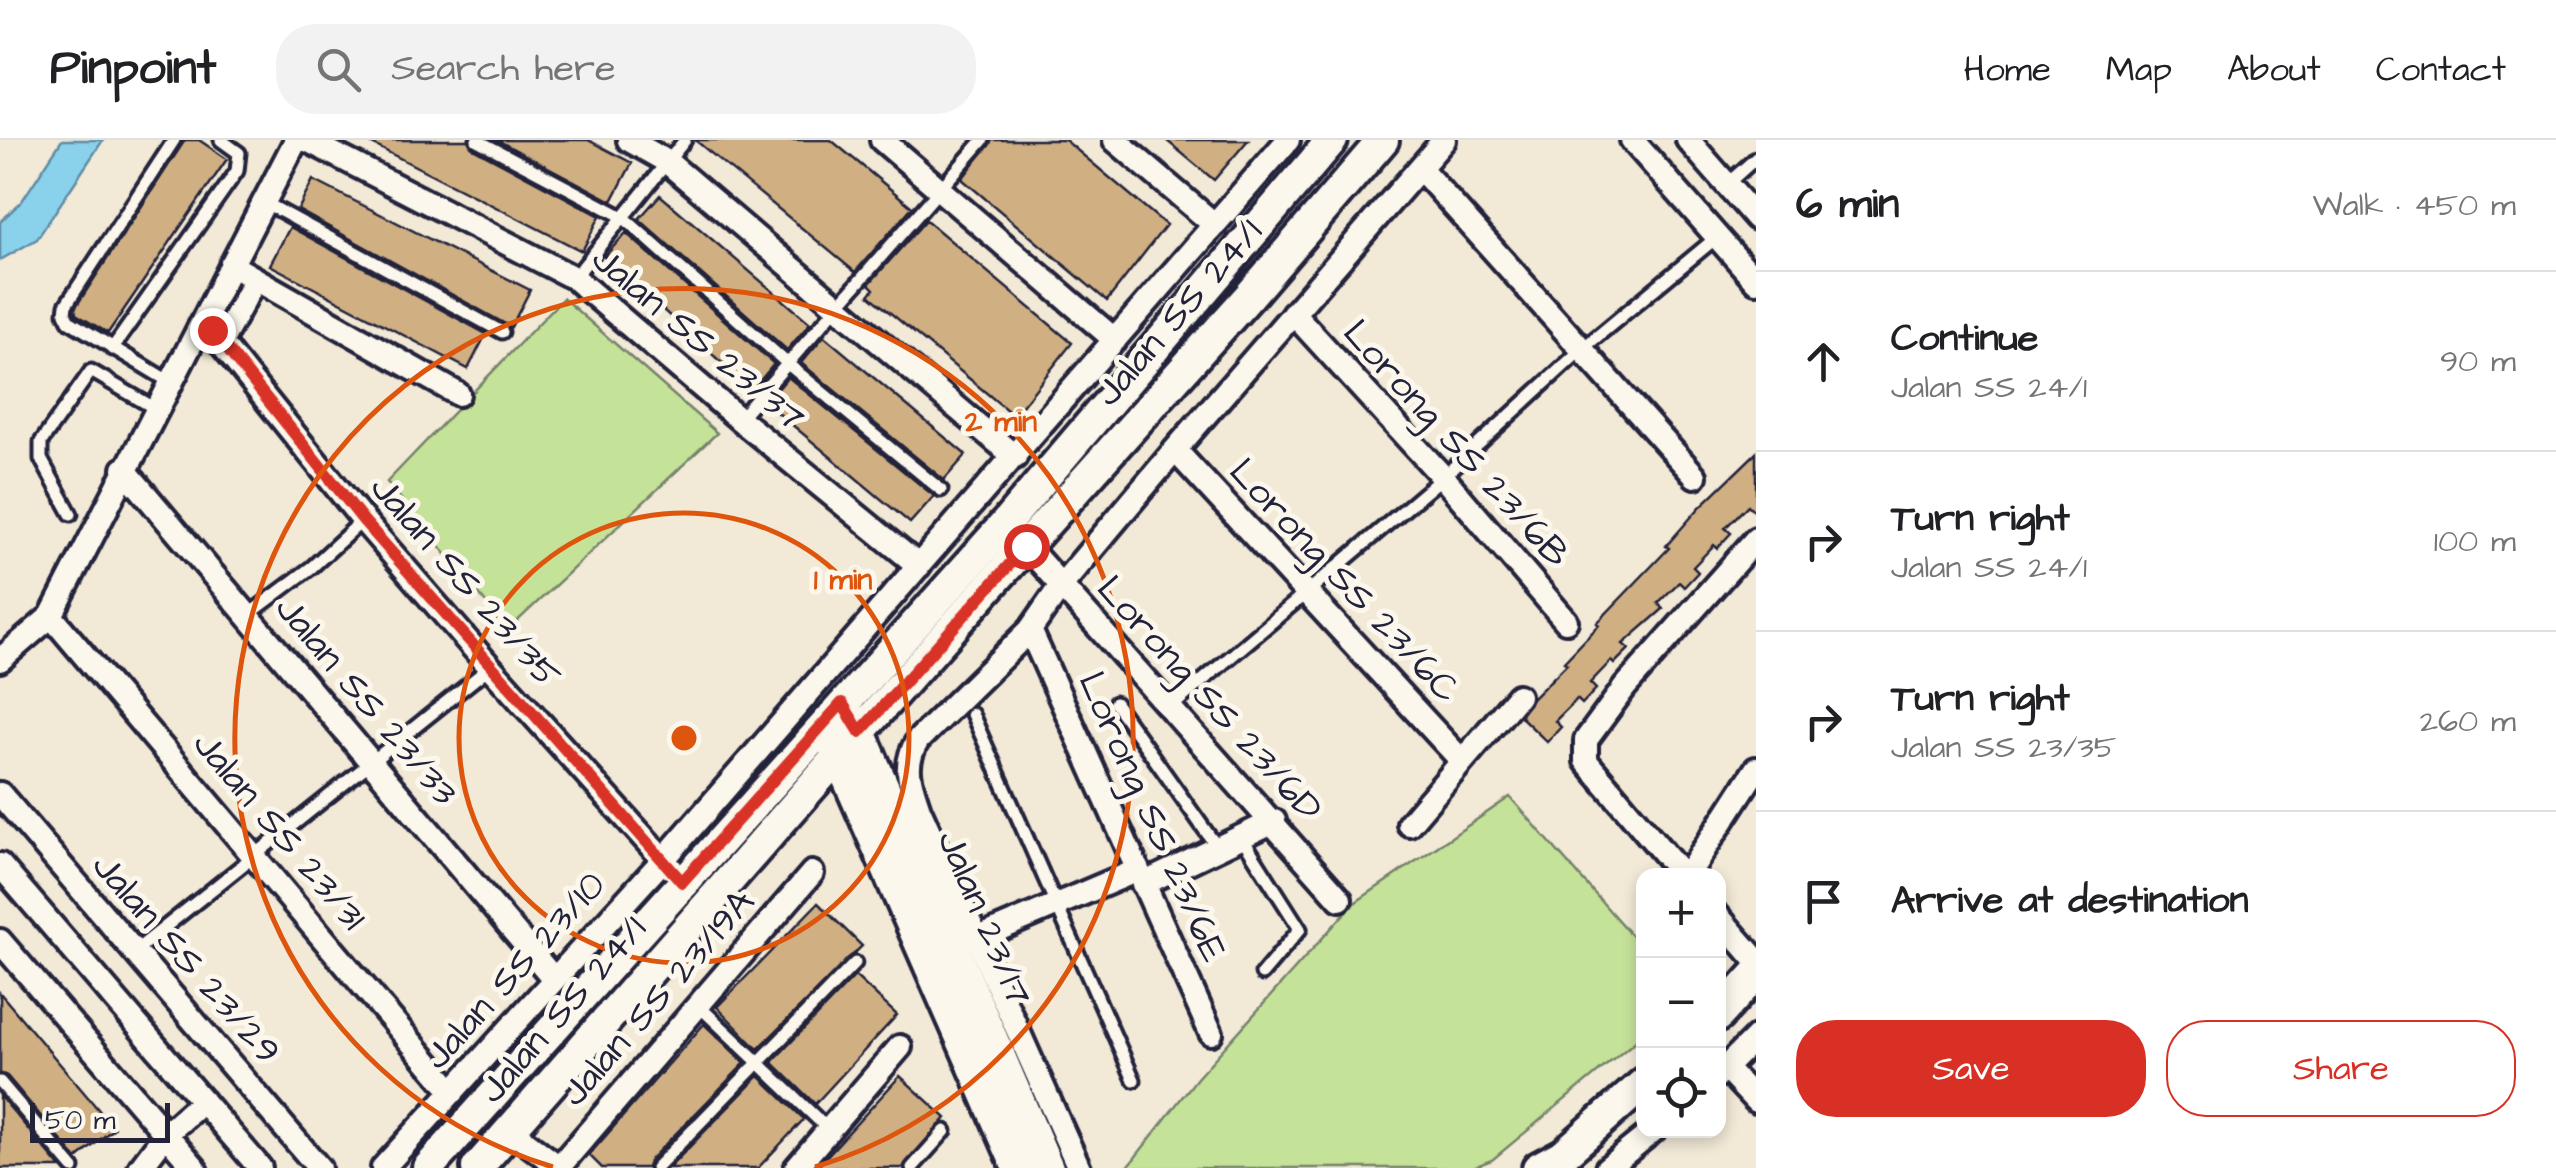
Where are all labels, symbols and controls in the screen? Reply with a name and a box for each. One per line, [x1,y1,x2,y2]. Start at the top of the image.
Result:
search box [276,24,976,114]
text: Pinpoint [50,36,216,102]
icon: search [311,42,366,97]
text: Search here [391,43,616,95]
text: Home [1964,45,2051,94]
text: Map [2106,45,2172,94]
text: About [2227,45,2321,94]
text: Contact [2376,45,2506,94]
text: 6 min [1796,176,1899,234]
text: Walk · 450 m [2312,183,2516,228]
street label: Jalan SS 24/1 [1083,208,1275,418]
street label: Jalan SS 23/37 [580,234,816,444]
route end [190,308,236,354]
street label: Lorong SS 23/6B [1331,309,1581,579]
text: Continue [1891,313,2038,365]
icon: ahead [1796,334,1851,389]
text: 90 m [2440,339,2516,384]
text: Jalan SS 24/1 [1891,365,2087,410]
text: 2 min [964,401,1037,443]
street label: Lorong SS 23/6C [1217,447,1471,715]
street label: Jalan SS 23/35 [358,464,572,700]
text: Turn right [1891,493,2070,545]
icon: right [1796,514,1851,569]
text: 100 m [2434,519,2516,564]
route start [1004,524,1050,570]
text: Jalan SS 24/1 [1891,545,2087,590]
text: 1 min [814,559,872,601]
street label: Lorong SS 23/6D [1084,565,1334,833]
street label: Jalan SS 23/33 [263,585,469,817]
street label: Lorong SS 23/6E [1065,664,1239,970]
text: Turn right [1891,673,2070,725]
icon: right [1796,694,1851,749]
text: 260 m [2420,699,2516,744]
street label: Jalan SS 23/31 [180,720,378,942]
centre of rings [666,720,702,756]
text: Jalan SS 23/35 [1891,725,2116,770]
street label: Jalan 23/17 [924,822,1044,1014]
street label: Jalan SS 23/29 [80,842,292,1076]
street label: Jalan SS 23/10 [412,861,618,1081]
map controls [1636,868,1726,1138]
button: + [1636,868,1726,958]
icon: arrive [1796,874,1851,929]
text: Arrive at destination [1891,875,2248,927]
street label: Jalan SS 23/19A [549,878,767,1118]
street label: Jalan SS 24/1 [467,905,659,1115]
button: − [1636,958,1726,1048]
button: Save [1796,1020,2146,1117]
button: Share [2166,1020,2516,1117]
button: locate [1636,1048,1726,1138]
scale bar [30,1098,170,1142]
text: 50 m [45,1101,116,1140]

